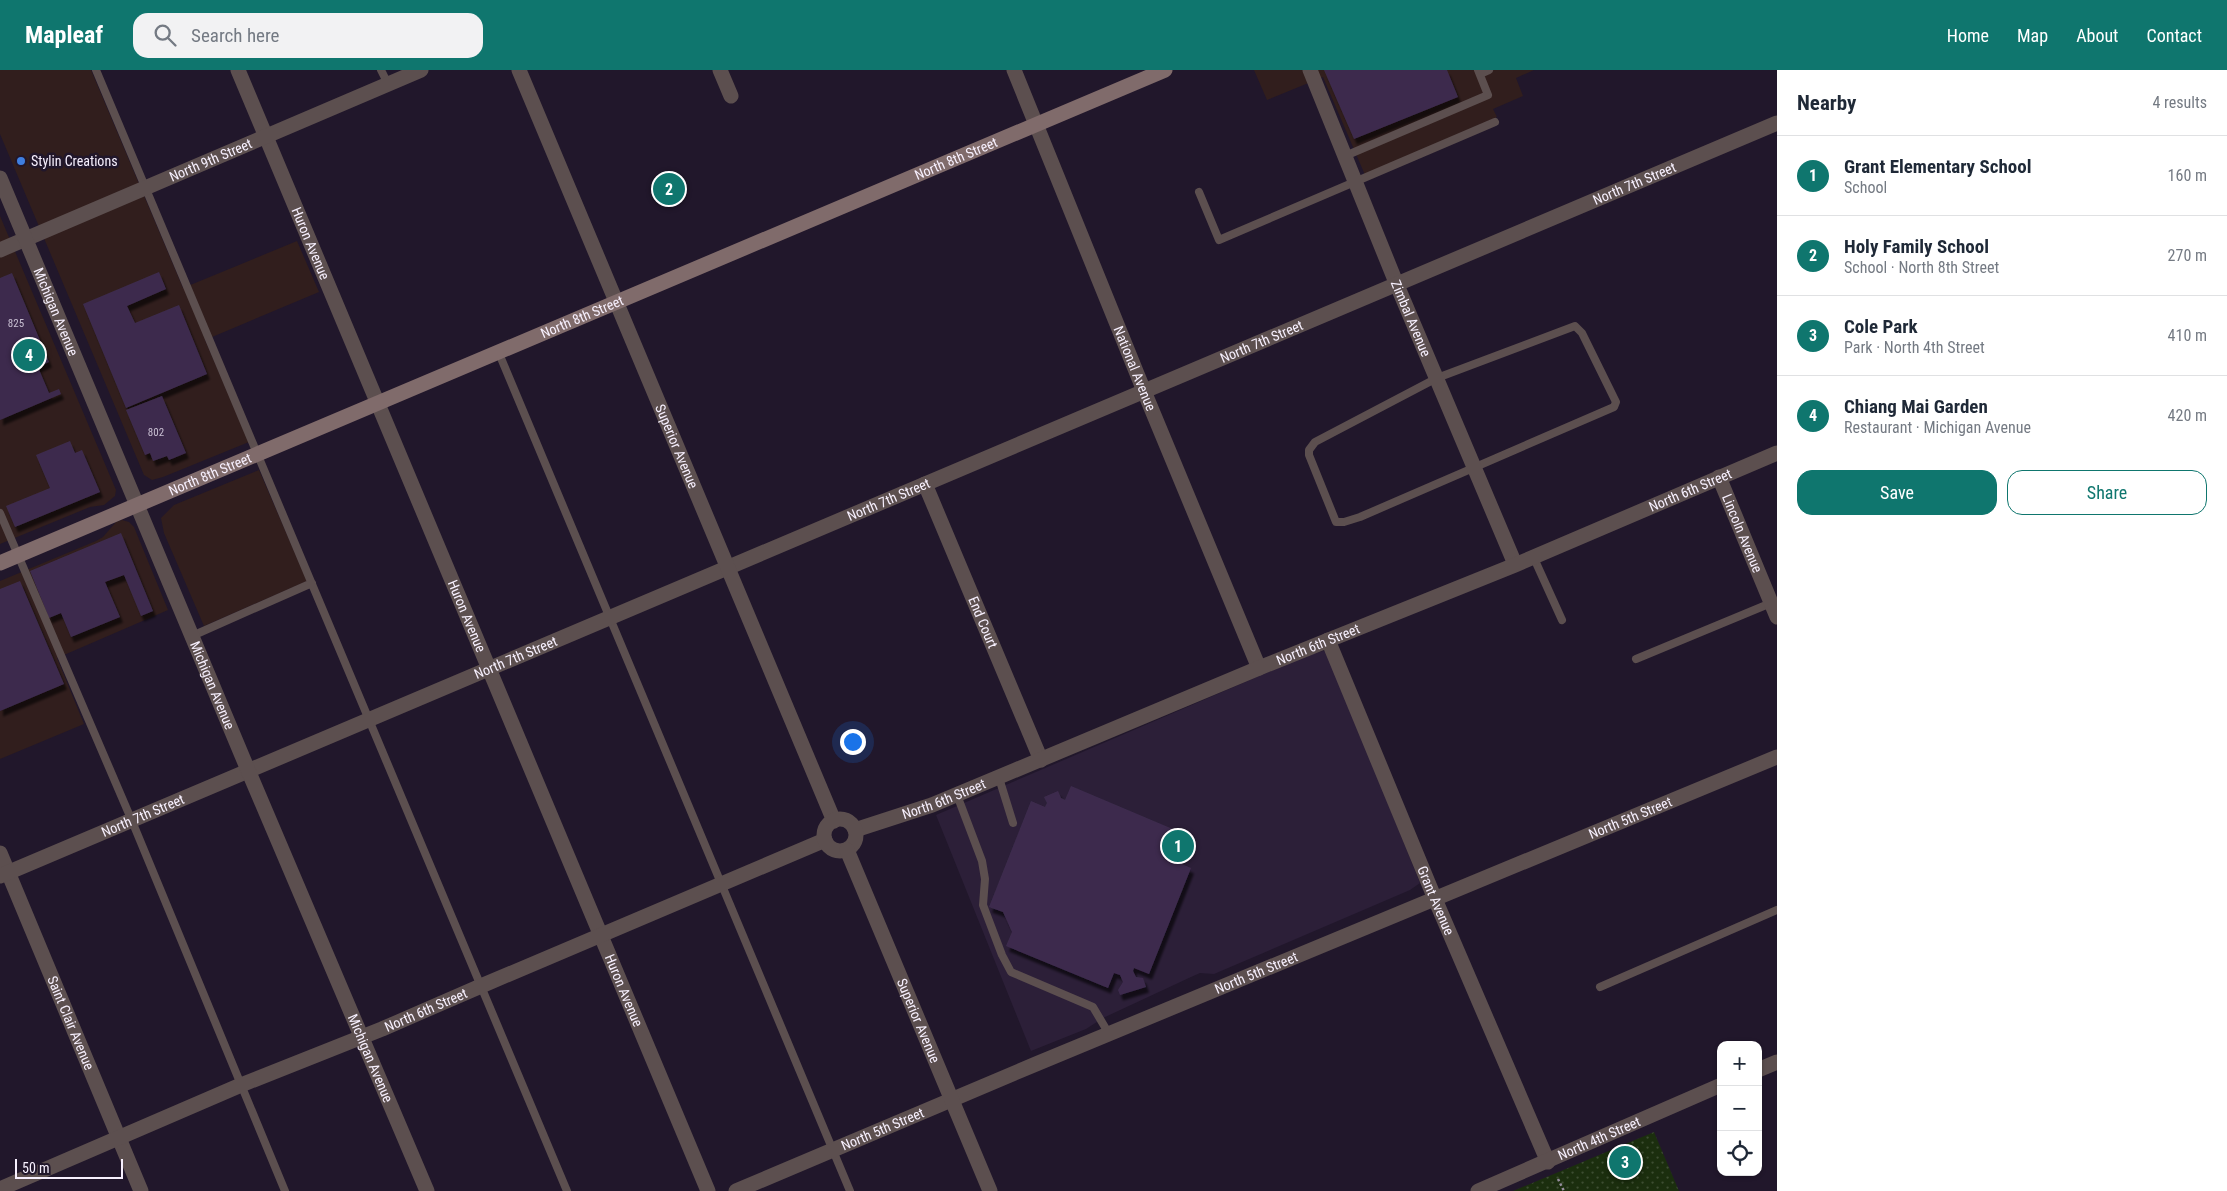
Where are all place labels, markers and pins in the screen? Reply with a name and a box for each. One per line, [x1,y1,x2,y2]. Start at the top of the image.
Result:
place label: Stylin Creations [31,153,118,169]
marker: Stylin Creations [15,155,27,167]
pin: 2 [653,170,685,208]
pin: 4 [13,336,45,374]
pin: 1 [1162,827,1194,865]
pin: 3 [1609,1143,1641,1181]

